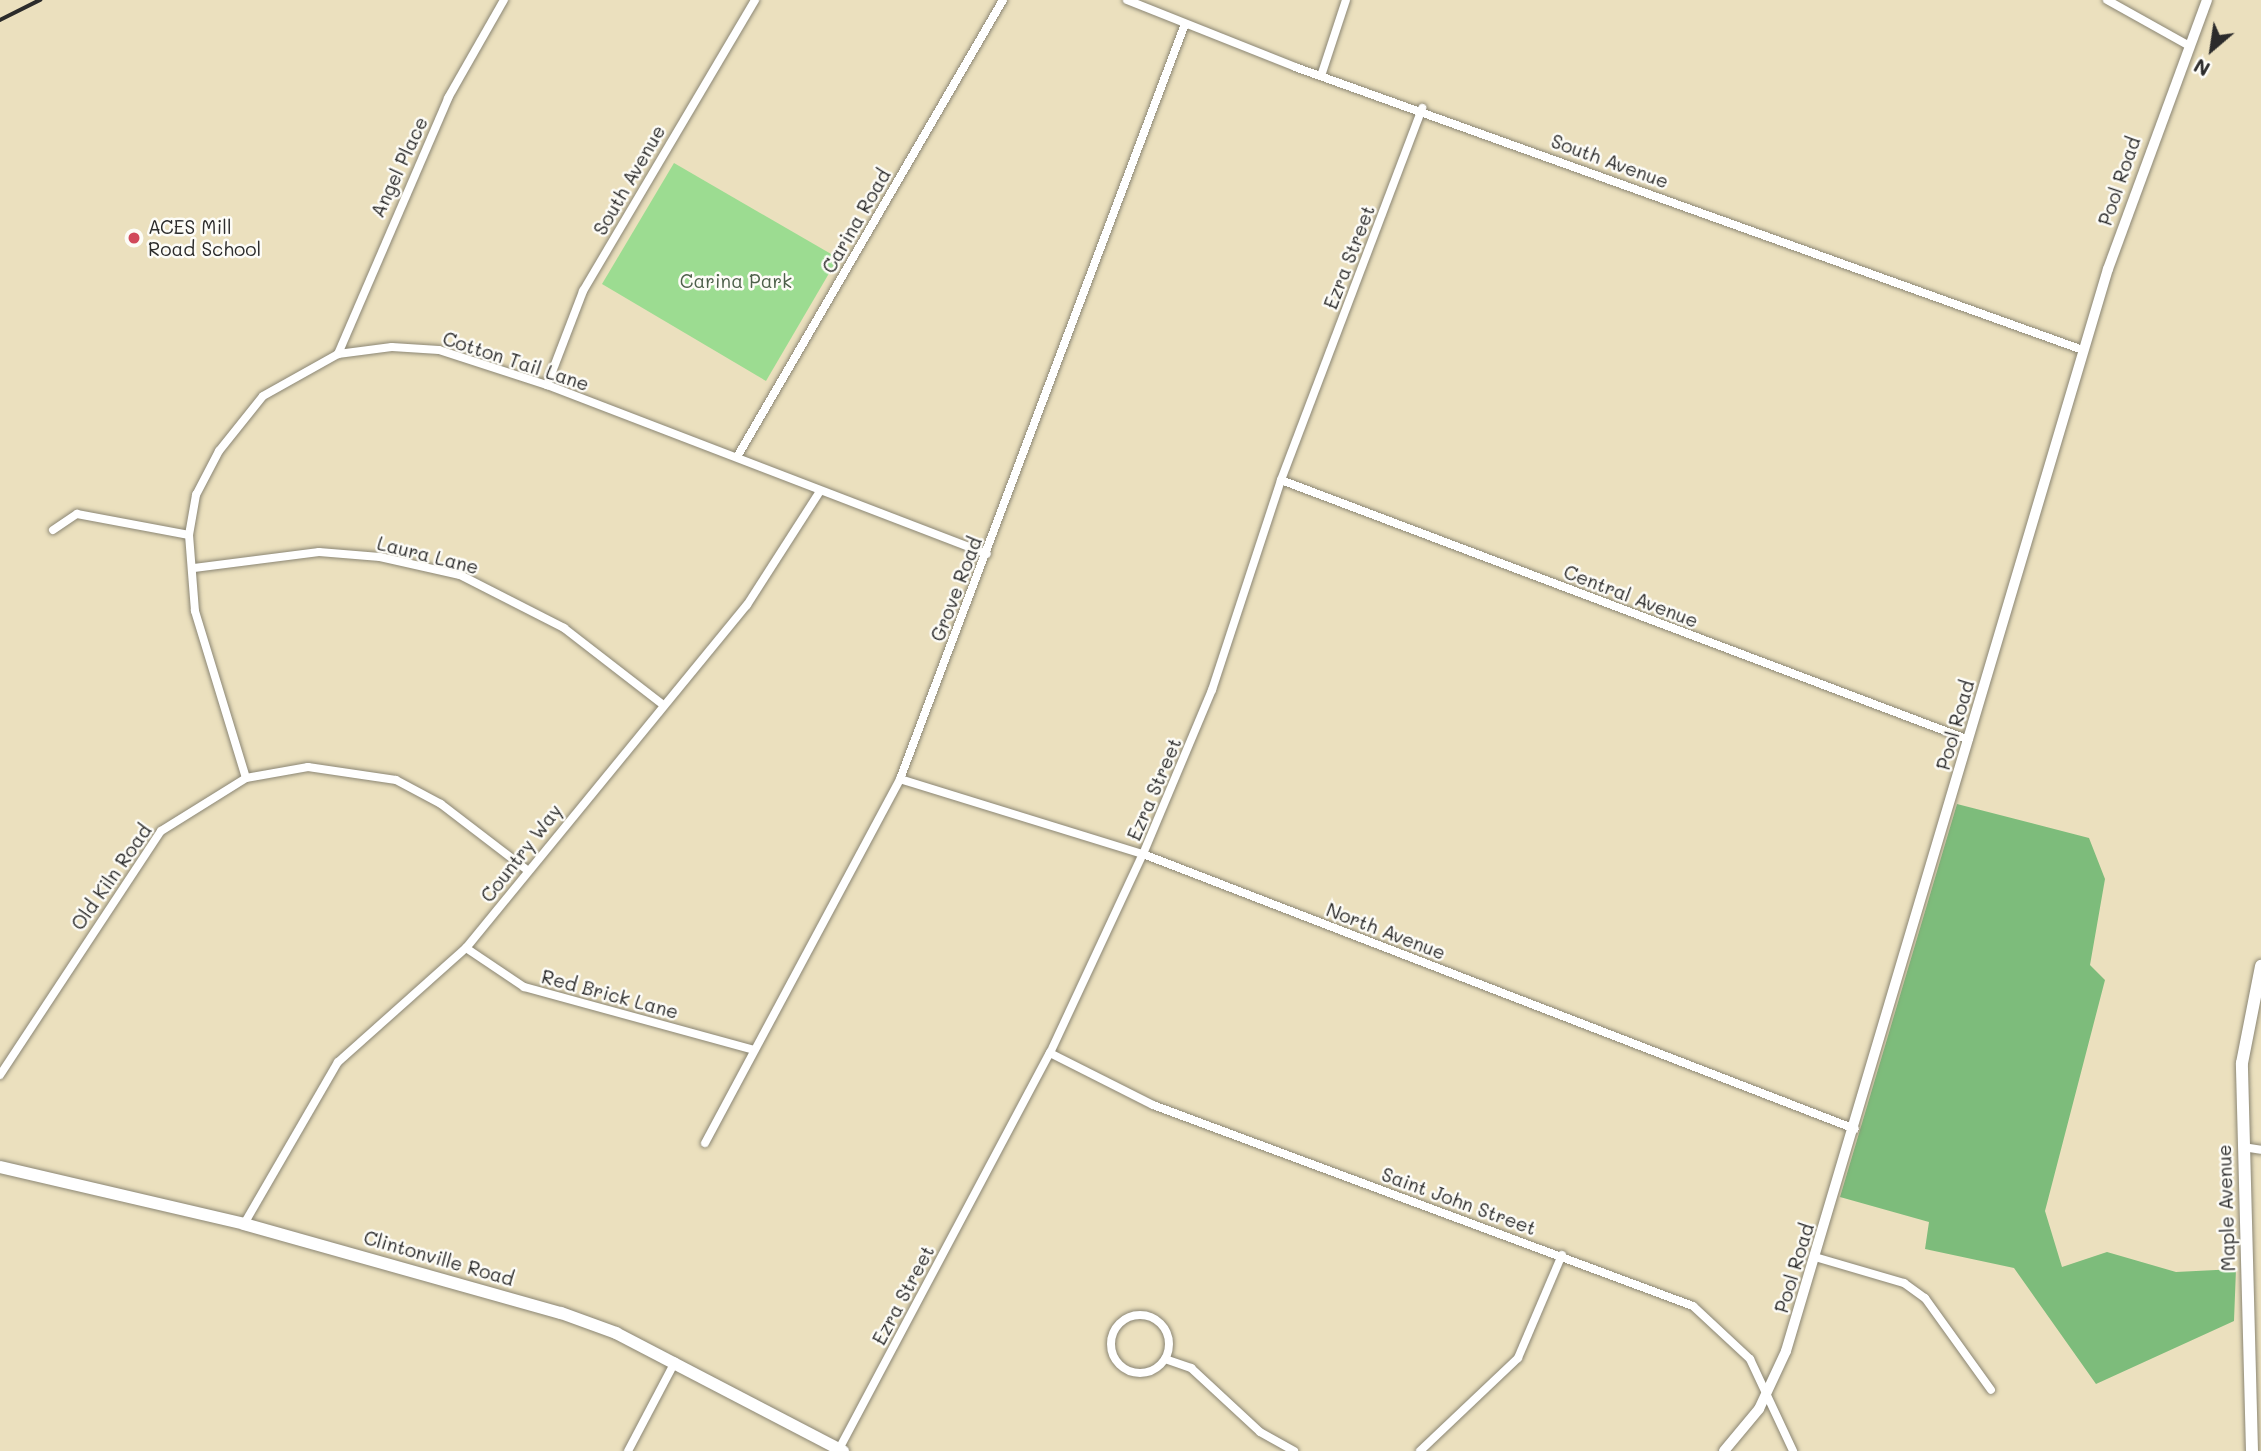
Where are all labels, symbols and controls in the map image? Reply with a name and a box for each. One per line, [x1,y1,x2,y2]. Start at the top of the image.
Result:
north arrow [2177,14,2247,84]
text: N [2189,53,2214,82]
street label: Angel Place [366,113,432,221]
street label: South Avenue [588,121,670,239]
street label: South Avenue [1548,129,1672,193]
street label: Pool Road [2093,134,2145,228]
street label: Carina Road [817,165,895,277]
street label: Ezra Street [1319,202,1379,312]
place label: ACES Mill Road School [148,216,261,260]
marker: ACES Mill Road School [126,230,142,246]
park label: Carina Park [680,270,792,292]
street label: Cotton Tail Lane [440,327,592,395]
street label: Laura Lane [375,531,481,579]
street label: Grove Road [926,534,986,644]
street label: Central Avenue [1561,560,1701,632]
street label: Pool Road [1931,677,1979,773]
street label: Ezra Street [1122,734,1186,844]
street label: Country Way [476,799,566,907]
street label: Old Kiln Road [66,820,156,934]
street label: North Avenue [1323,898,1449,964]
street label: Red Brick Lane [539,965,681,1023]
street label: Maple Avenue [2212,1144,2240,1272]
street label: Saint John Street [1379,1162,1539,1240]
street label: Pool Road [1770,1221,1818,1315]
street label: Clintonville Road [361,1226,517,1290]
street label: Ezra Street [867,1241,939,1349]

